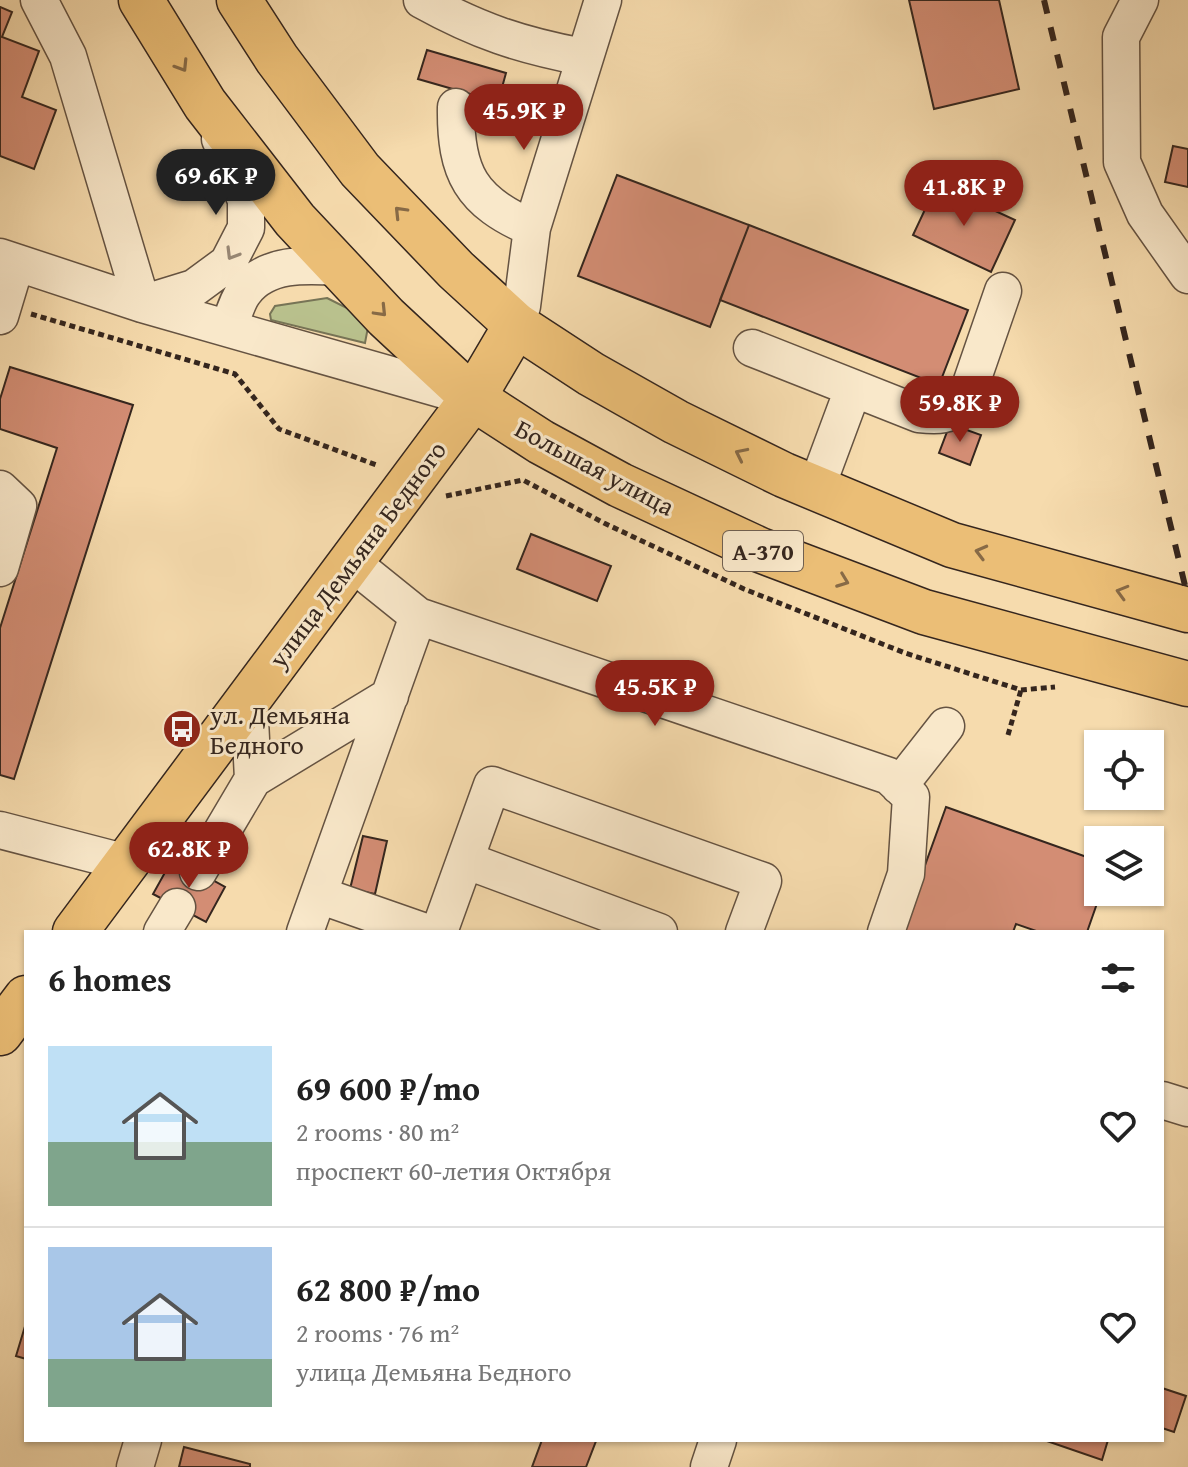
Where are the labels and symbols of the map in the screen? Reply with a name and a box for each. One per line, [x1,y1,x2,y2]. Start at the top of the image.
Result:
one-way arrow [172,57,188,72]
pin: 45.9K ₽ [450,84,598,152]
pin: 69.6K ₽ [142,149,290,217]
pin: 41.8K ₽ [890,160,1038,228]
one-way arrow [395,207,410,221]
one-way arrow [226,245,241,260]
one-way arrow [372,302,386,316]
pin: 59.8K ₽ [886,376,1034,444]
street label: Большая улица [508,409,682,526]
street label: улица Демьяна Бедного [258,432,456,677]
one-way arrow [734,448,749,464]
road number: А-370 [723,531,803,571]
one-way arrow [974,545,988,562]
one-way arrow [835,571,849,588]
one-way arrow [1116,584,1130,601]
pin: 45.5K ₽ [581,660,729,728]
place label: ул. Демьяна Бедного [209,695,350,764]
bus stop icon: ул. Демьяна Бедного [161,708,203,750]
pin: 62.8K ₽ [115,822,263,890]

